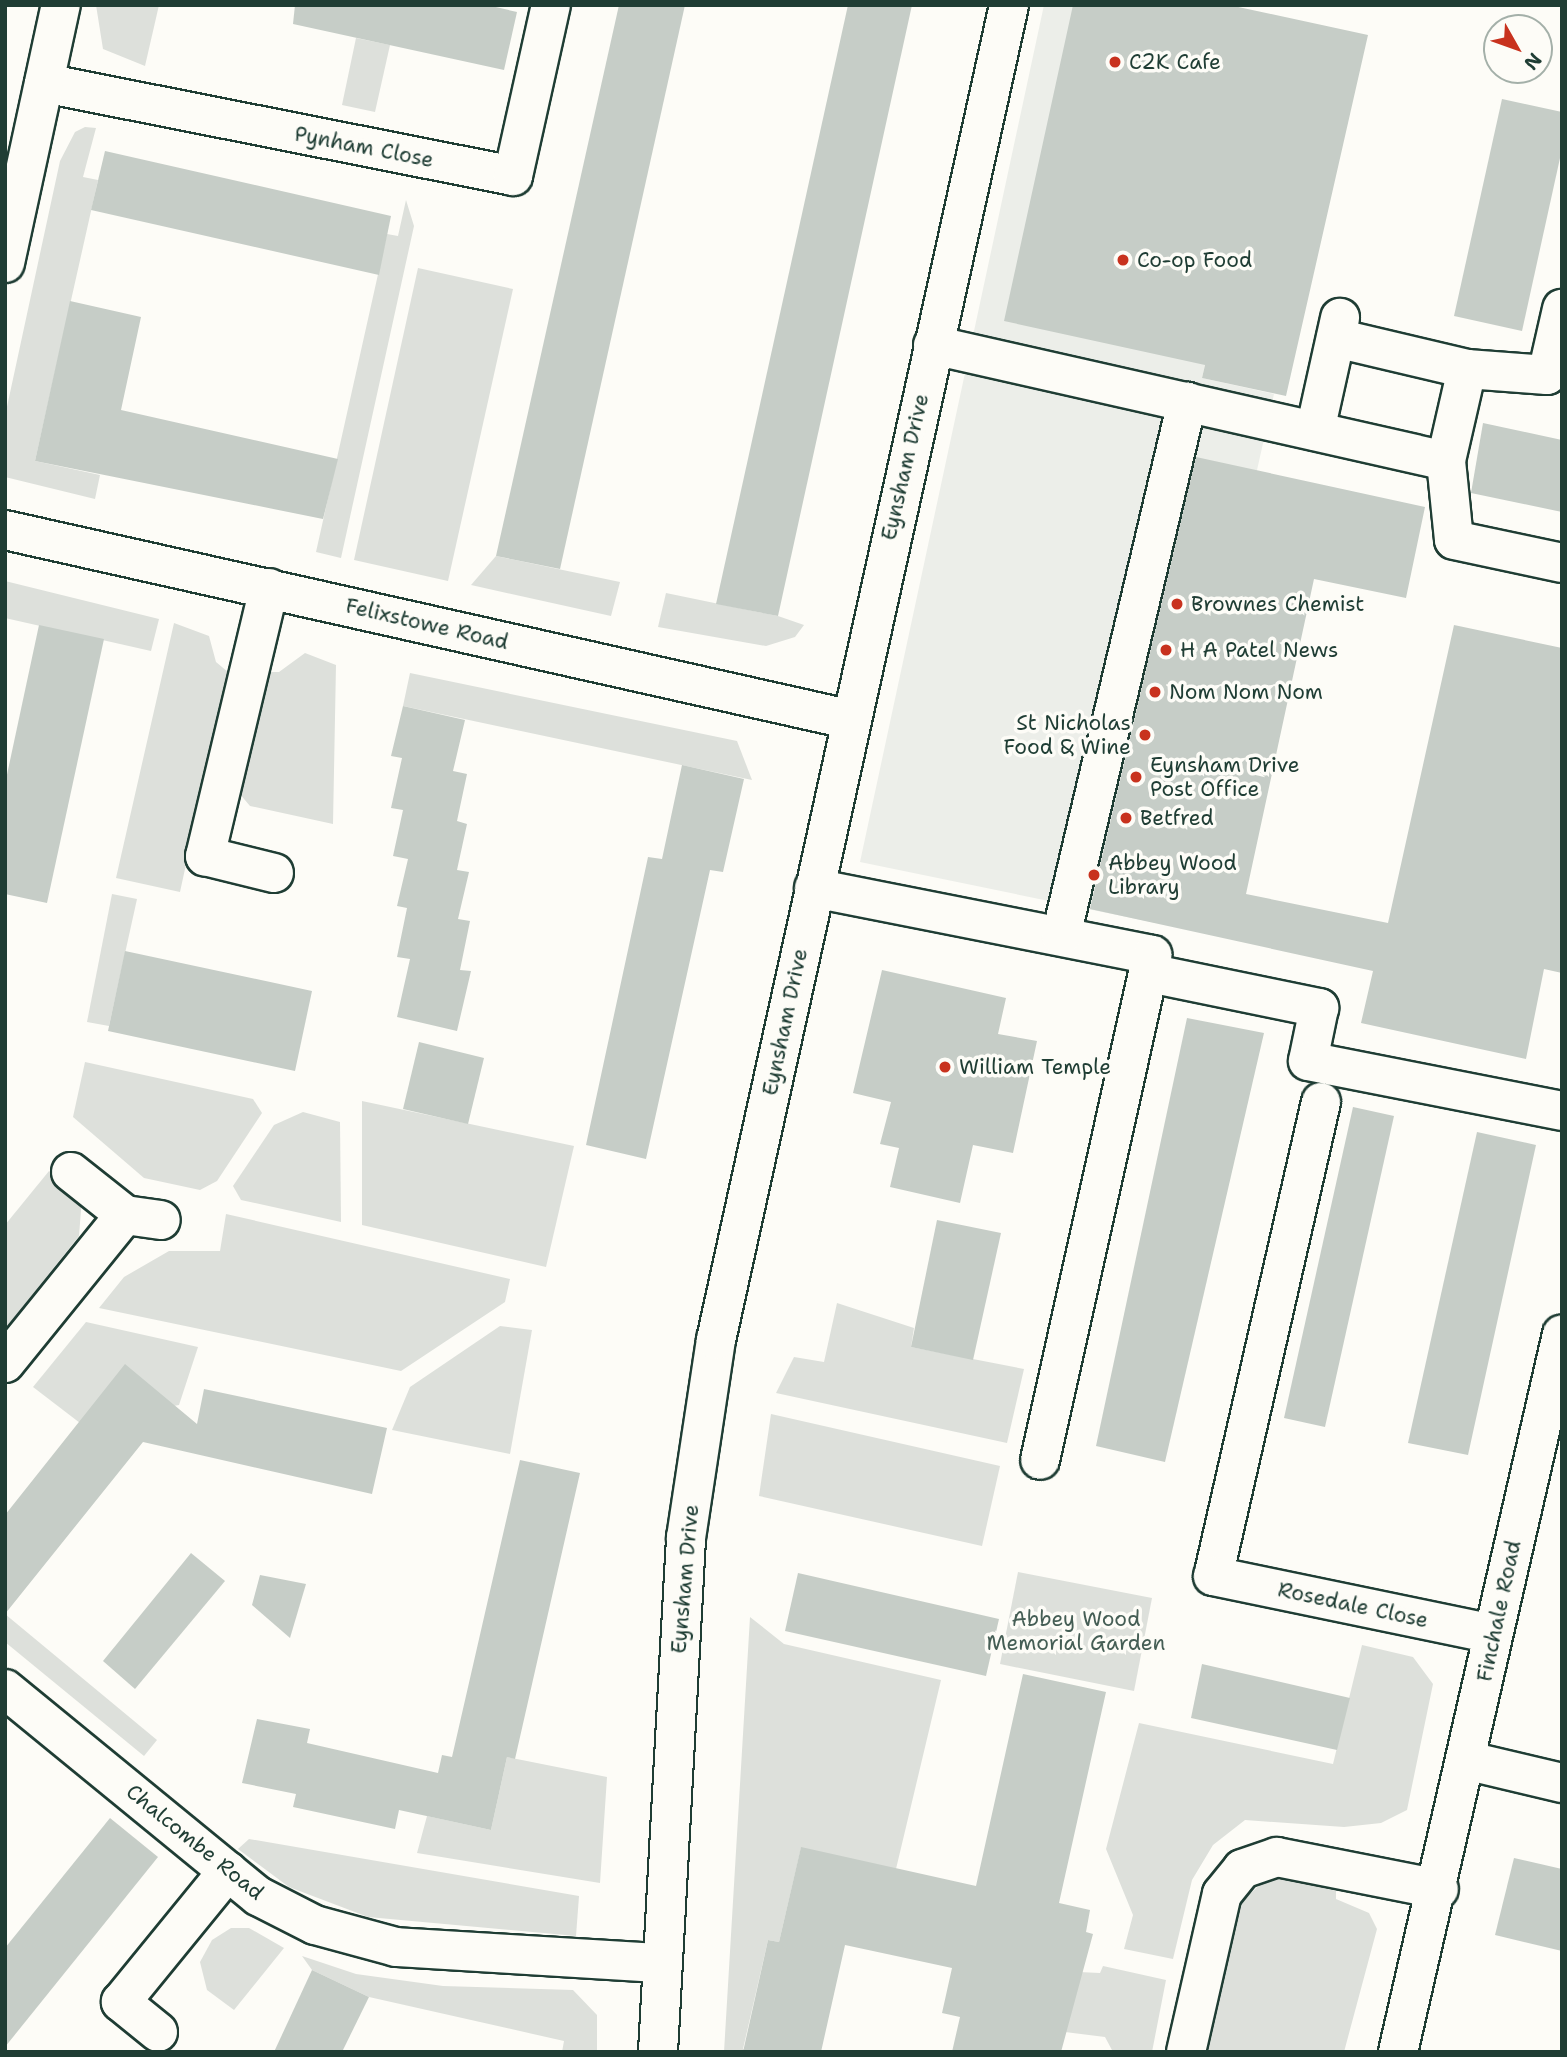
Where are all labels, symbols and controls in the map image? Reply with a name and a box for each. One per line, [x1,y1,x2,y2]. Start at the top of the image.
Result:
north arrow [1483,14,1553,84]
text: N [1519,48,1547,75]
place label: C2K Cafe [1129,49,1221,75]
marker: C2K Cafe [1107,54,1123,70]
street label: Pynham Close [292,121,436,173]
place label: Co-op Food [1137,247,1252,273]
marker: Co-op Food [1115,252,1131,268]
street label: Eynsham Drive [876,391,934,543]
place label: Brownes Chemist [1191,591,1364,617]
street label: Felixstowe Road [343,593,511,655]
marker: Brownes Chemist [1169,596,1185,612]
place label: H A Patel News [1180,637,1338,663]
marker: H A Patel News [1158,642,1174,658]
place label: Nom Nom Nom [1169,679,1323,705]
marker: Nom Nom Nom [1147,684,1163,700]
place label: St Nicholas Food & Wine [1004,710,1131,760]
marker: St Nicholas Food & Wine [1137,727,1153,743]
place label: Eynsham Drive Post Office [1150,752,1300,802]
marker: Eynsham Drive Post Office [1128,769,1144,785]
place label: Betfred [1140,805,1214,831]
marker: Betfred [1118,810,1134,826]
place label: Abbey Wood Library [1108,850,1237,900]
marker: Abbey Wood Library [1086,867,1102,883]
street label: Eynsham Drive [757,946,813,1098]
place label: William Temple [959,1054,1111,1080]
marker: William Temple [937,1059,953,1075]
street label: Eynsham Drive [666,1503,704,1655]
street label: Finchale Road [1472,1538,1526,1684]
street label: Rosedale Close [1276,1577,1430,1633]
park label: Abbey Wood Memorial Garden [987,1606,1165,1656]
street label: Chalcombe Road [121,1779,269,1905]

